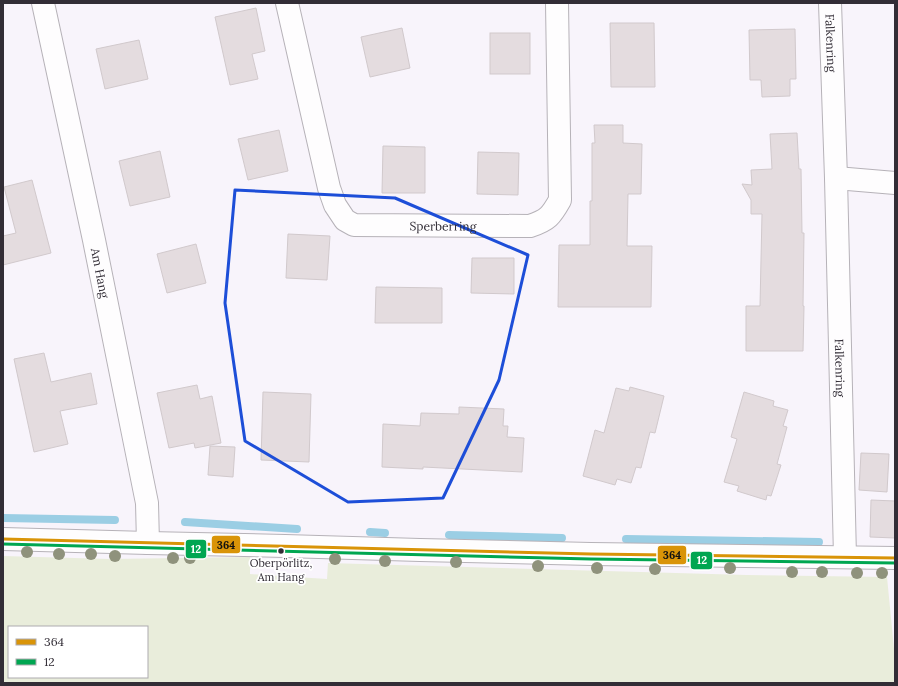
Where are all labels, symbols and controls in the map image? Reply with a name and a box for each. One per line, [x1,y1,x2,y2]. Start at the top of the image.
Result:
street label: Falkenring [823,14,840,73]
street label: Sperberring [409,218,477,233]
street label: Am Hang [88,246,113,300]
street label: Falkenring [832,339,849,398]
line badge: 364 [211,535,241,554]
text: 364 [217,538,235,552]
line badge: 12 [185,539,207,559]
text: 12 [191,542,201,556]
line badge: 364 [657,545,687,565]
marker: Oberpörlitz, Am Hang [276,546,286,556]
text: 364 [663,548,681,562]
line badge: 12 [690,551,713,570]
text: 12 [697,553,707,567]
place label: Oberpörlitz, Am Hang [250,556,312,584]
legend [8,626,148,678]
text: 364 [44,634,65,649]
text: 12 [44,654,55,669]

